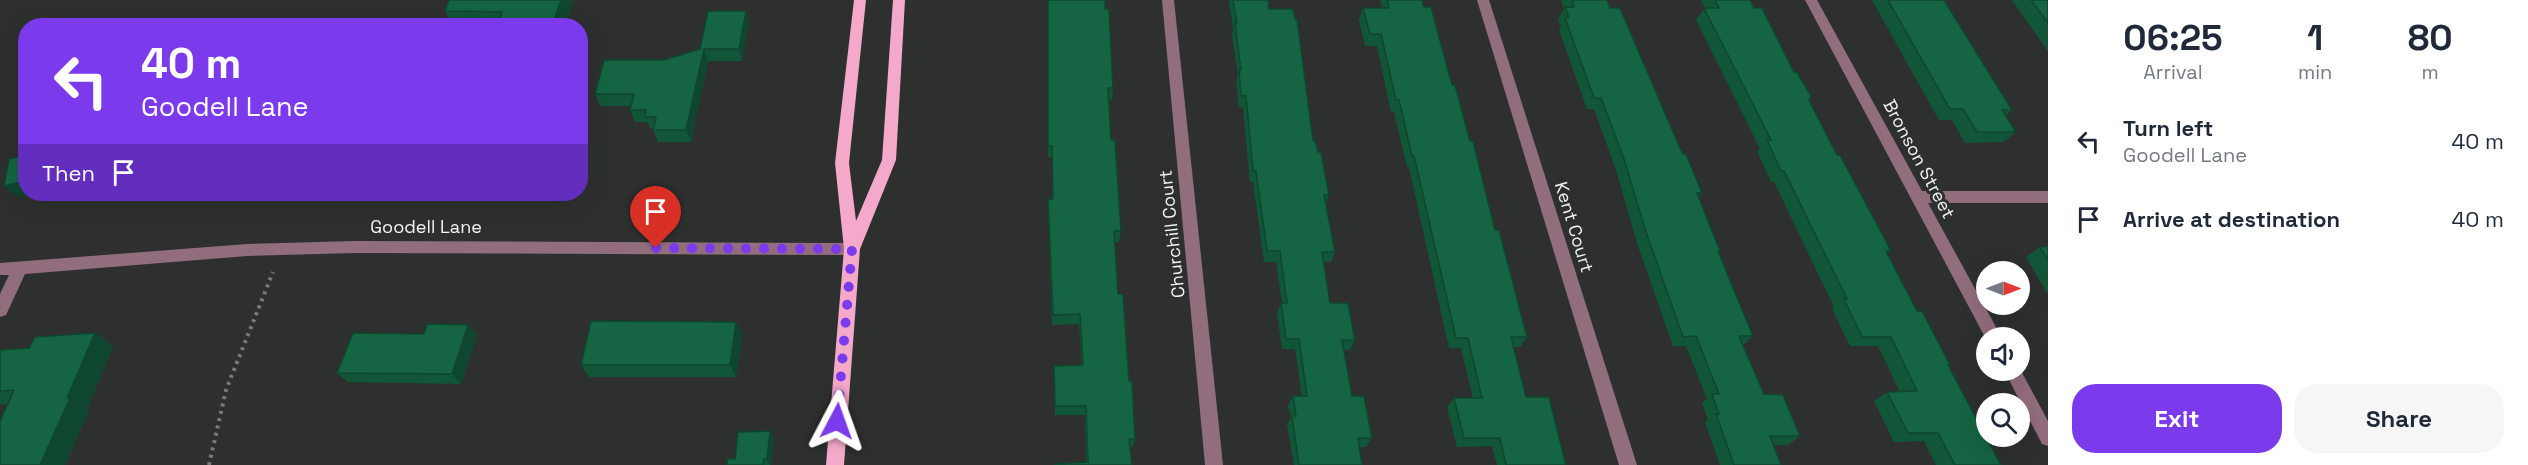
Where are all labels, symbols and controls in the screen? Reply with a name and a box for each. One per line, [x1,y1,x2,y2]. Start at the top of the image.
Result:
text: 06:25 [2123,15,2223,61]
text: 1 [2307,15,2323,61]
text: 80 [2408,15,2453,61]
text: 40 m [141,37,241,90]
icon: left [42,42,120,120]
text: Arrival [2143,59,2203,85]
text: min [2298,59,2332,85]
text: m [2422,59,2439,85]
text: Goodell Lane [141,89,309,124]
street label: Bronson Street [1878,95,1961,222]
text: Turn left [2123,114,2213,142]
icon: left [2072,125,2105,158]
text: 40 m [2452,127,2504,155]
text: Goodell Lane [2123,142,2247,168]
icon: arrive [107,156,140,189]
text: Then [42,159,95,187]
street label: Churchill Court [1153,169,1190,299]
street label: Kent Court [1550,179,1599,275]
pin [630,186,681,248]
icon: arrive [639,195,672,228]
icon: arrive [2072,203,2105,236]
text: Arrive at destination [2123,205,2340,233]
text: 40 m [2452,205,2504,233]
street label: Goodell Lane [370,215,482,238]
north arrow [1976,261,2030,315]
map controls [1976,261,2030,447]
button: sound [1976,327,2030,381]
button: Exit [2072,384,2282,453]
button: Share [2294,384,2504,453]
position arrow [805,389,869,453]
button: search [1976,393,2030,447]

